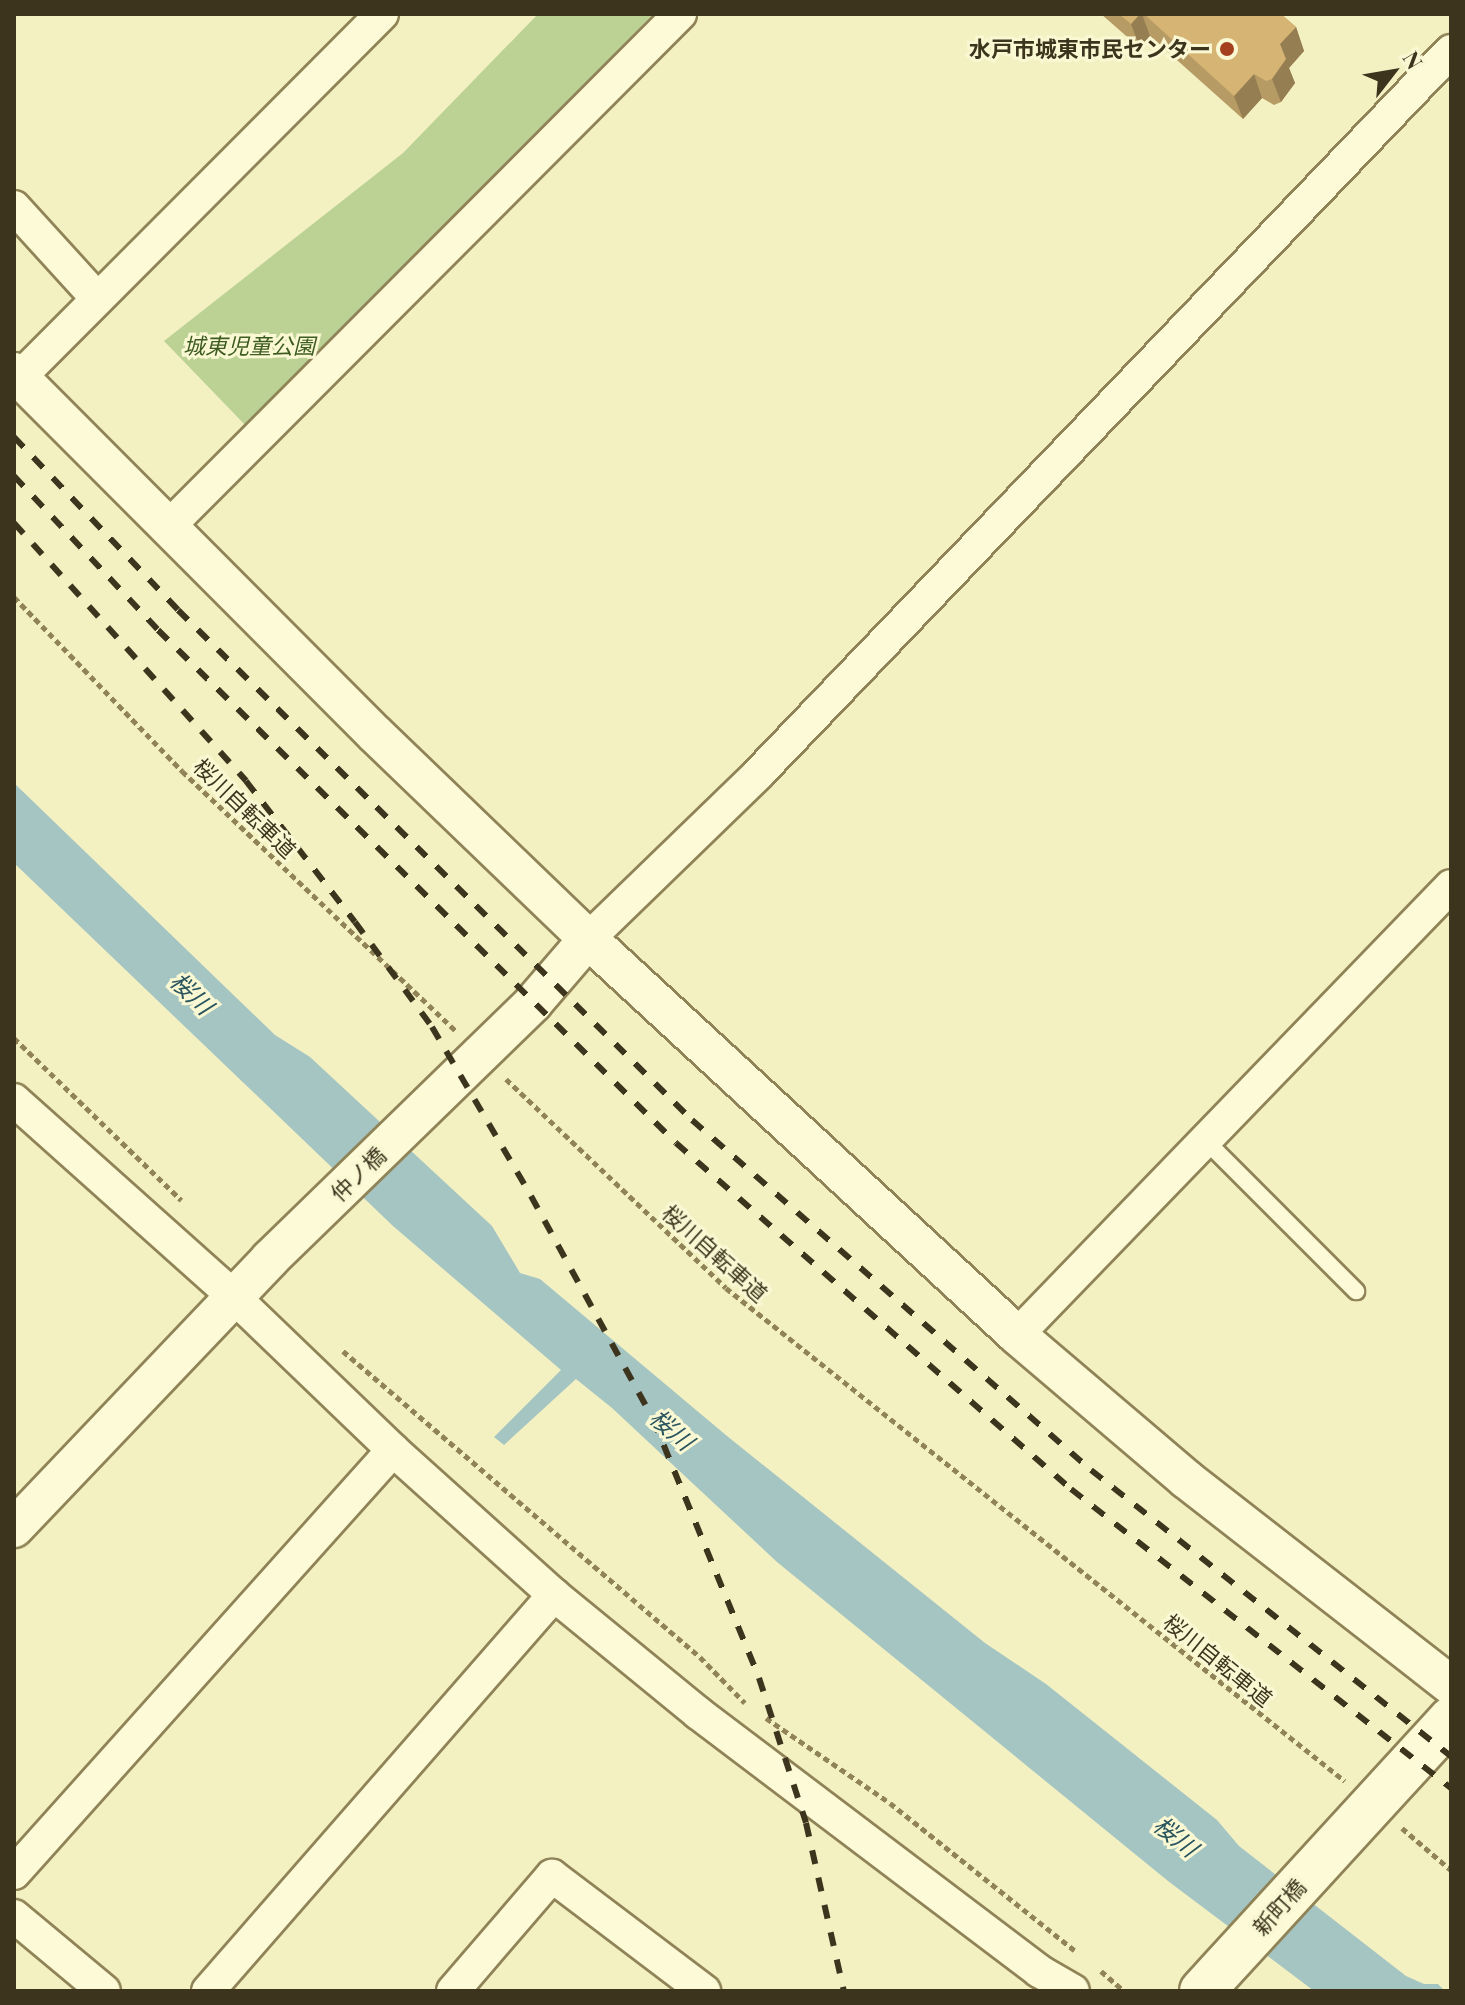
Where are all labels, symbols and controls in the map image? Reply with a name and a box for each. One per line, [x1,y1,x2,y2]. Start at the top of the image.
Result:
north arrow [1353,32,1433,112]
place label: 水戸市城東市民センター [969,36,1211,62]
marker: 水戸市城東市民センター [1218,40,1236,58]
text: N [1397,45,1431,74]
park label: 城東児童公園 [183,333,315,359]
street label: 桜川自転車道 [188,753,302,863]
water label: 桜川 [165,966,219,1020]
street label: 仲ノ橋 [325,1142,391,1206]
street label: 桜川自転車道 [657,1199,773,1307]
water label: 桜川 [644,1402,700,1456]
street label: 桜川自転車道 [1158,1608,1278,1712]
water label: 桜川 [1148,1810,1204,1862]
street label: 新町橋 [1247,1874,1311,1940]

